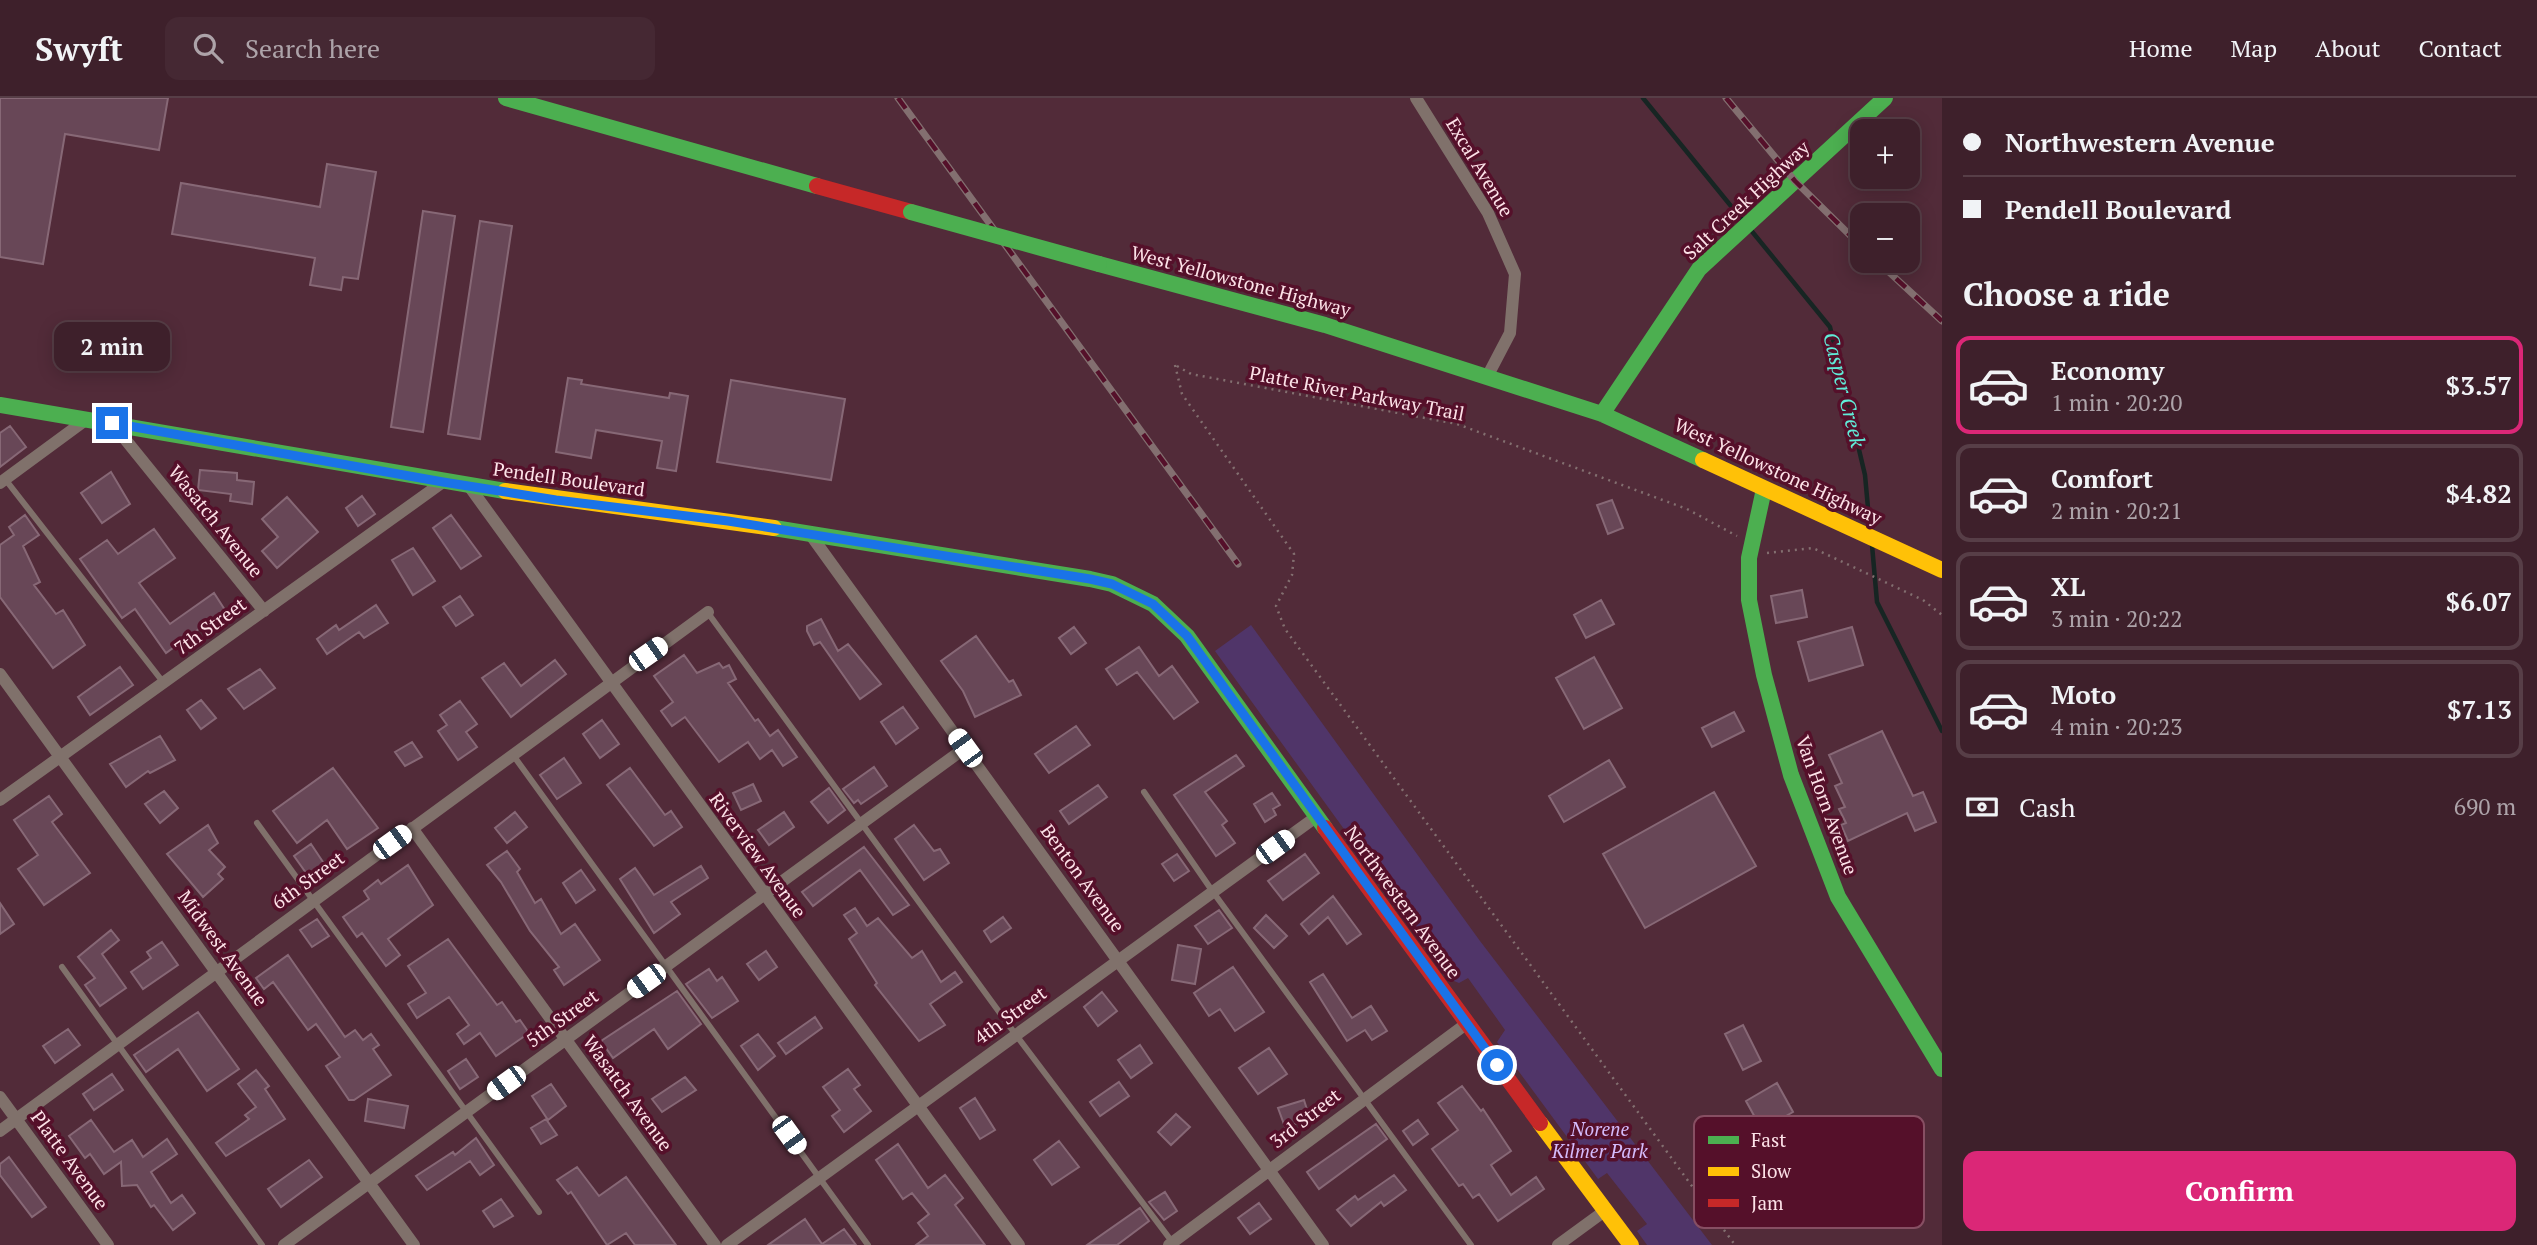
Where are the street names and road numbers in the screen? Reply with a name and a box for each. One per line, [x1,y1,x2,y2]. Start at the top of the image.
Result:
street label: Excal Avenue [1441,113,1520,221]
street label: Salt Creek Highway [1677,134,1814,265]
street label: West Yellowstone Highway [1128,239,1354,322]
street label: Platte River Parkway Trail [1247,359,1467,426]
street label: West Yellowstone Highway [1670,411,1887,530]
street label: Pendell Boulevard [492,455,647,502]
street label: Wasatch Avenue [163,459,269,582]
street label: 7th Street [169,591,251,660]
street label: Van Horn Avenue [1791,732,1864,878]
street label: Riverview Avenue [704,787,812,923]
street label: Benton Avenue [1036,819,1131,937]
street label: Northwestern Avenue [1340,820,1467,983]
street label: 6th Street [267,845,349,914]
street label: Midwest Avenue [173,885,274,1011]
street label: 4th Street [969,980,1051,1049]
street label: 5th Street [521,983,603,1052]
street label: Wasatch Avenue [578,1030,679,1156]
street label: 3rd Street [1264,1082,1345,1153]
street label: Platte Avenue [26,1105,115,1214]

